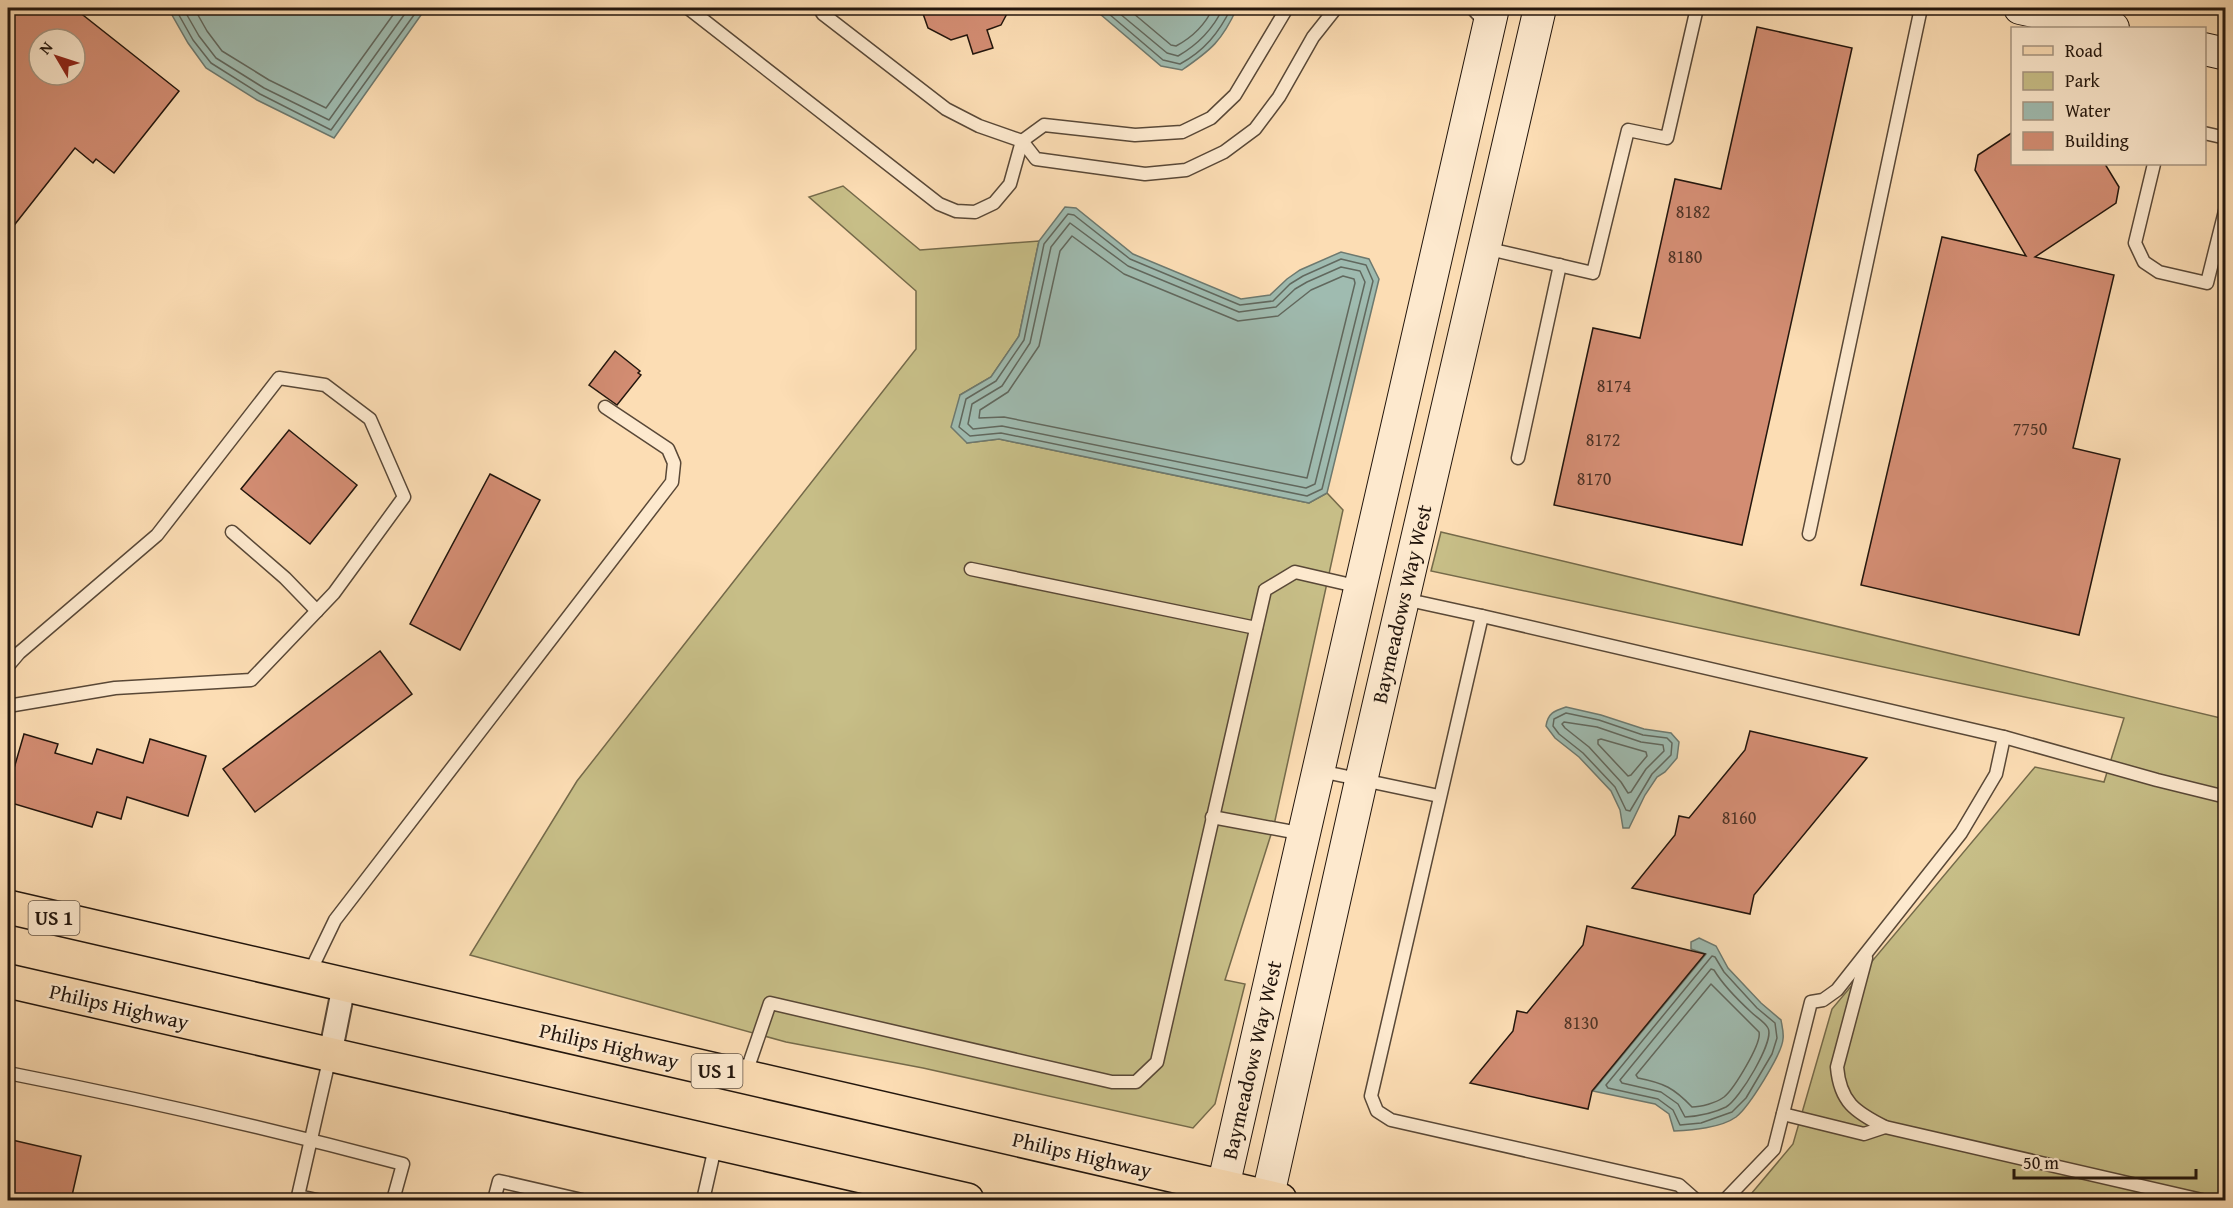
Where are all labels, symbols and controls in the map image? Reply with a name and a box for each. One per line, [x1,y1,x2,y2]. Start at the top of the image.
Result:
north arrow [27,27,87,87]
legend [2011,27,2206,165]
text: N [33,36,58,59]
text: Road [2065,37,2103,64]
text: Park [2065,67,2101,94]
text: Water [2065,97,2111,124]
text: Building [2065,127,2129,154]
house number: 8182 [1676,198,1710,225]
house number: 8180 [1668,243,1703,270]
house number: 8174 [1597,372,1631,399]
house number: 7750 [2013,415,2048,442]
house number: 8172 [1586,426,1620,453]
house number: 8170 [1577,465,1612,492]
street label: Baymeadows Way West [1364,501,1440,706]
house number: 8160 [1722,804,1757,831]
road number: US 1 [28,901,80,935]
street label: Baymeadows Way West [1214,957,1290,1162]
street label: Philips Highway [46,975,192,1038]
house number: 8130 [1564,1009,1599,1036]
street label: Philips Highway [536,1014,682,1077]
road number: US 1 [692,1054,742,1088]
street label: Philips Highway [1009,1123,1155,1186]
scale bar [2014,1142,2196,1180]
text: 50 m [2023,1149,2059,1176]

